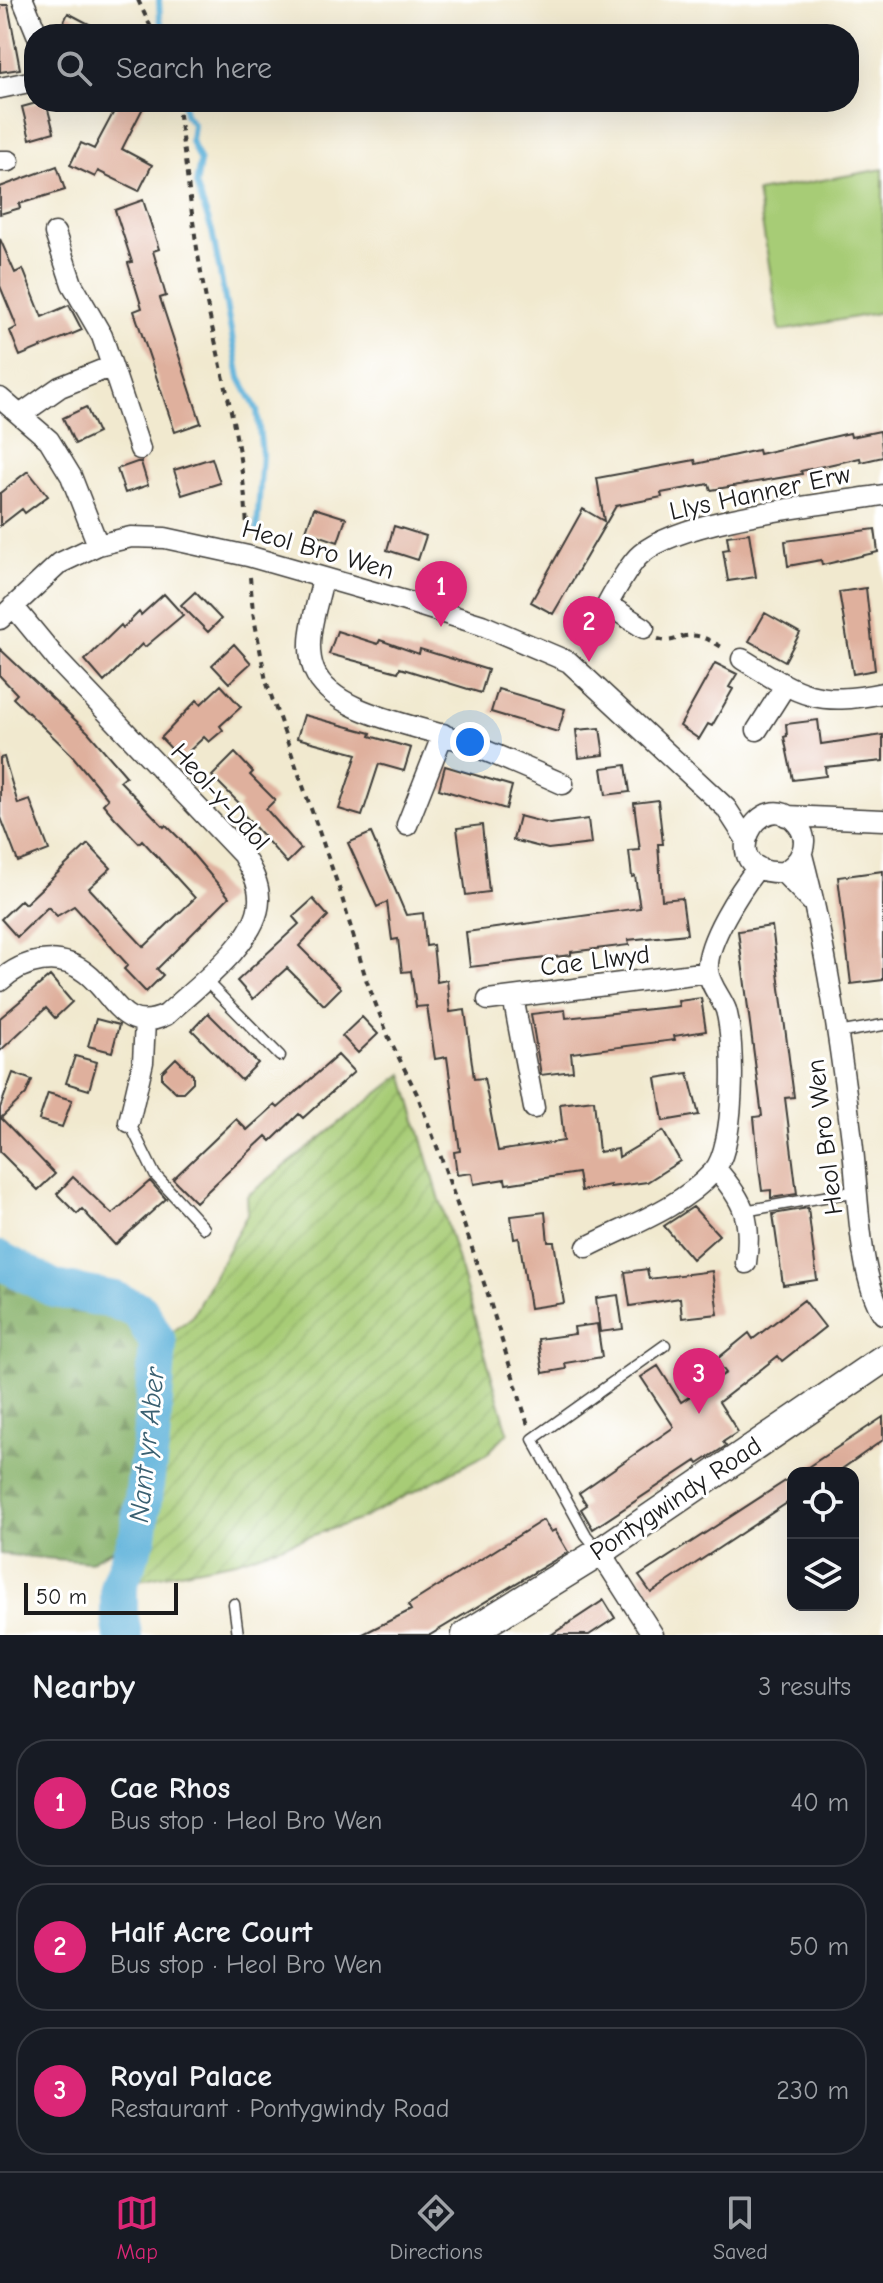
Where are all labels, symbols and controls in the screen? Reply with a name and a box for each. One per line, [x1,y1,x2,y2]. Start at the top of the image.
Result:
search box [24,24,859,112]
icon: search [52,46,96,90]
text: Search here [116,51,272,86]
street label: Llys Hanner Erw [667,459,854,527]
street label: Heol Bro Wen [239,514,397,586]
pin: 1 [415,561,467,627]
pin: 2 [563,596,615,662]
your location [450,722,490,762]
street label: Heol-y-Ddol [164,737,276,857]
street label: Cae Llwyd [538,939,652,983]
street label: Heol Bro Wen [801,1057,849,1217]
pin: 3 [673,1348,725,1414]
water label: Nant yr Aber [123,1364,171,1524]
street label: Pontygwindy Road [585,1431,767,1567]
map controls [787,1467,859,1611]
button: locate [787,1467,859,1539]
button: layers [787,1539,859,1611]
scale bar [24,1579,178,1615]
text: 50 m [36,1584,87,1610]
text: Nearby [32,1667,135,1707]
text: 3 results [758,1672,851,1702]
text: Cae Rhos [110,1771,230,1806]
text: 1 [55,1788,65,1818]
text: 40 m [790,1788,849,1818]
text: Bus stop · Heol Bro Wen [110,1806,382,1836]
text: Half Acre Court [110,1915,312,1950]
text: 2 [54,1932,66,1962]
text: 50 m [789,1932,849,1962]
text: Bus stop · Heol Bro Wen [110,1950,382,1980]
text: Royal Palace [110,2059,272,2094]
text: 3 [54,2076,66,2106]
text: 230 m [776,2076,849,2106]
text: Restaurant · Pontygwindy Road [110,2094,450,2124]
tab: Map [115,2191,159,2265]
tab: Directions [390,2191,483,2265]
tab: Saved [713,2191,768,2265]

